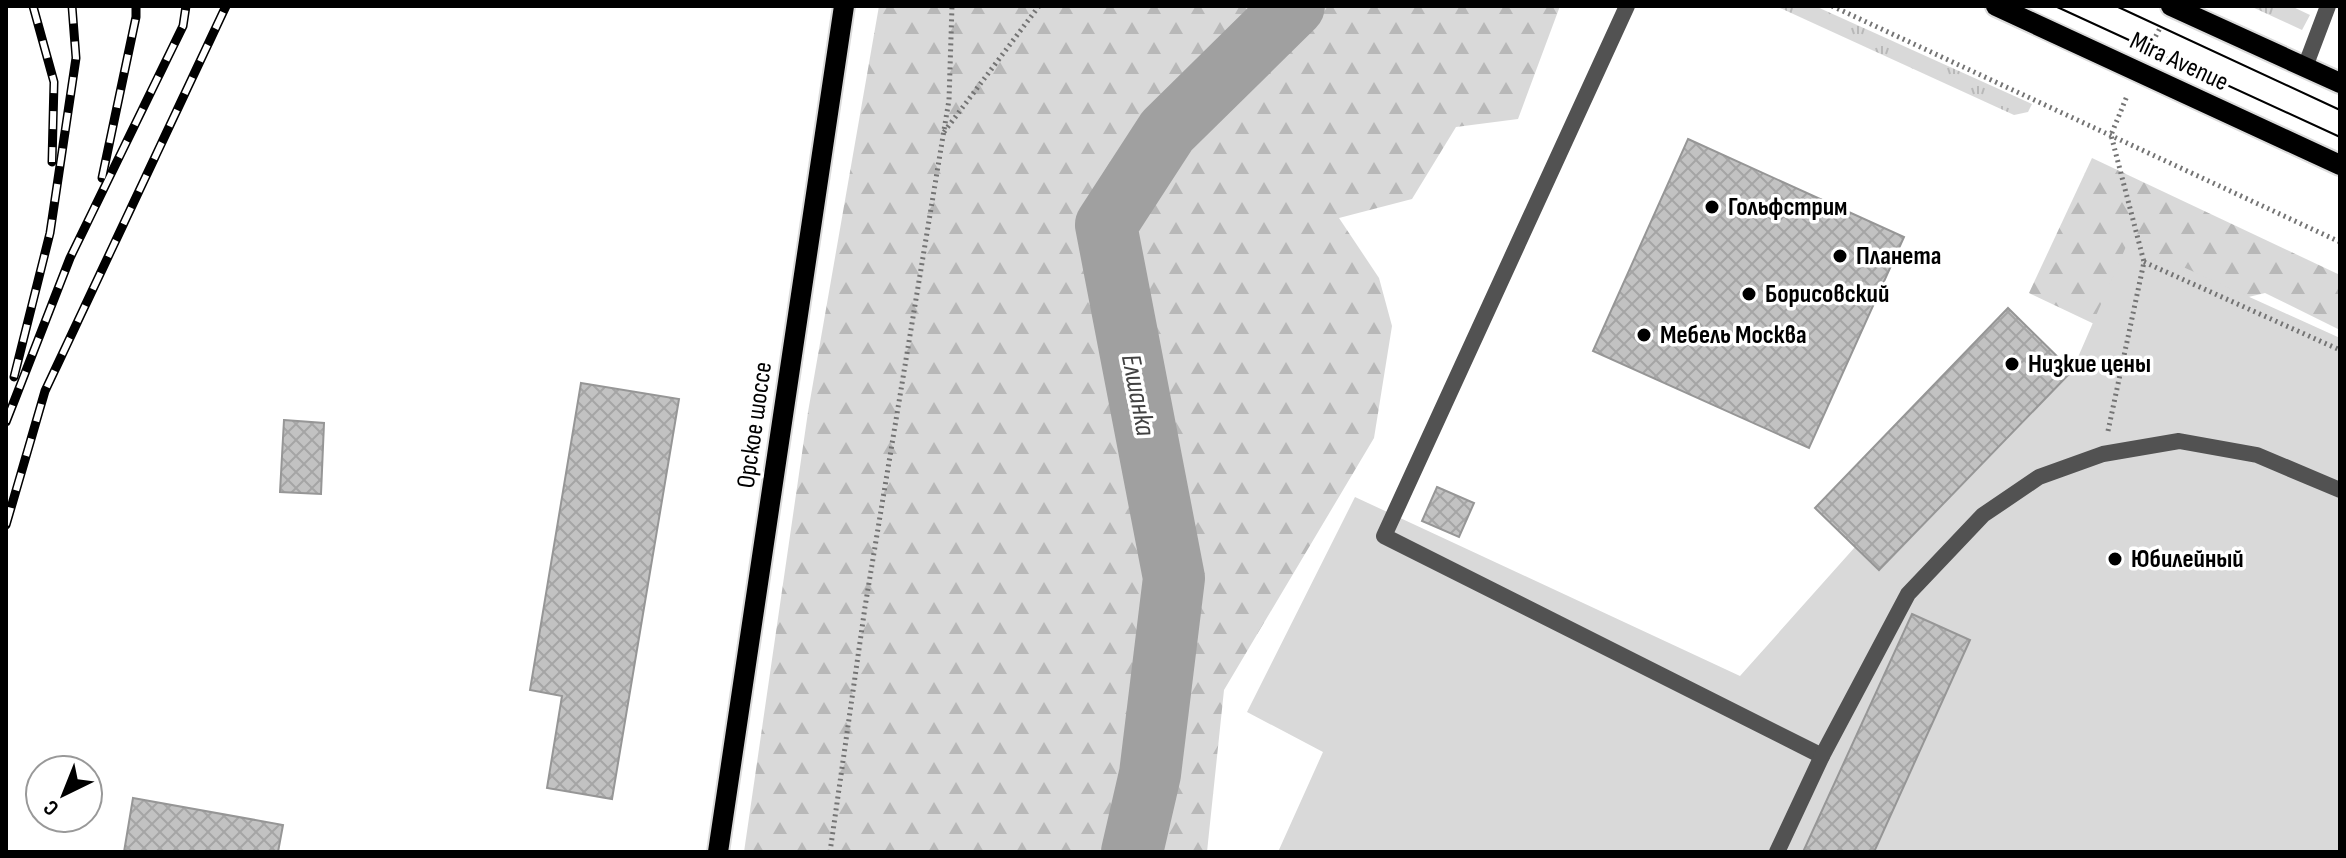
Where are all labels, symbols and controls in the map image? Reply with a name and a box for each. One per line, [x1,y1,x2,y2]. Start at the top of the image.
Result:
street label: Mira Avenue [2125,26,2233,98]
place label: Гольфстрим [1728,192,1848,223]
marker: Гольфстрим [1703,198,1721,216]
place label: Планета [1856,241,1941,272]
marker: Планета [1831,247,1849,265]
place label: Борисовский [1765,279,1889,310]
marker: Борисовский [1740,285,1758,303]
place label: Мебель Москва [1660,320,1807,351]
marker: Мебель Москва [1635,326,1653,344]
place label: Низкие цены [2028,349,2151,380]
water label: Елшанка [1114,351,1162,439]
marker: Низкие цены [2003,355,2021,373]
street label: Орское шоссе [731,360,779,490]
place label: Юбилейный [2131,544,2244,575]
marker: Юбилейный [2106,550,2124,568]
north arrow [24,754,104,834]
text: С [38,794,65,821]

